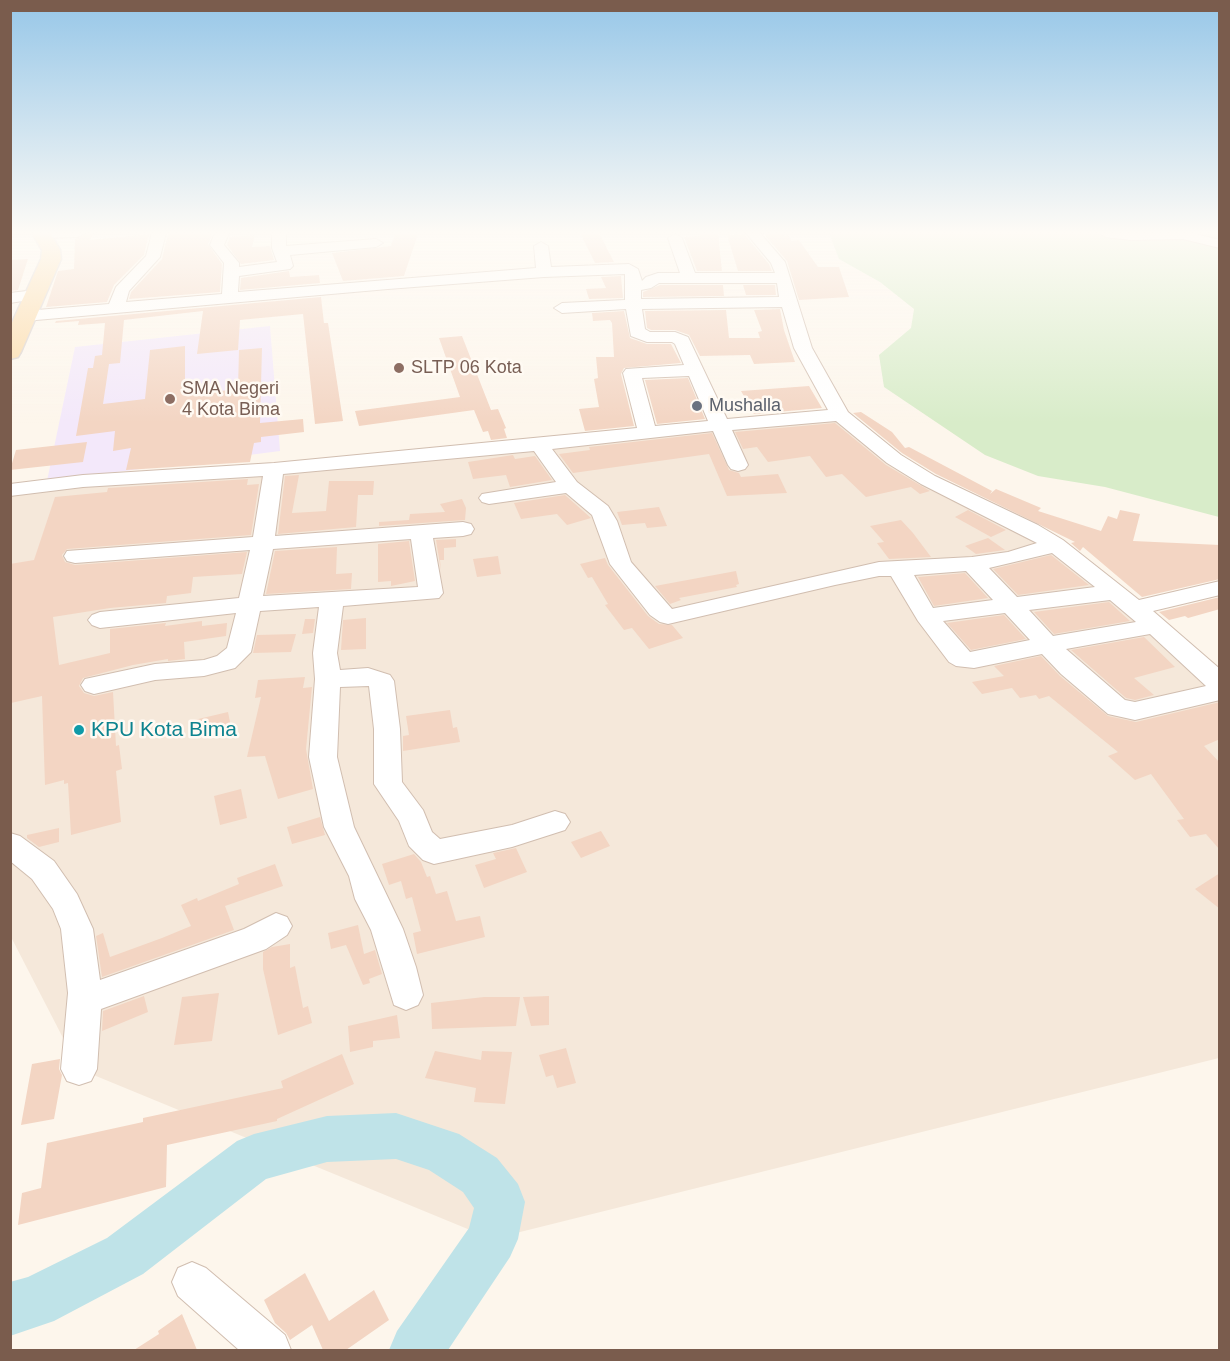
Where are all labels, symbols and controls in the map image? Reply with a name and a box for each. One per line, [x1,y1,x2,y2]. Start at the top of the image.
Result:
place label: SLTP 06 Kota [411,357,522,379]
marker: SLTP 06 Kota [392,361,406,375]
place label: SMA Negeri 4 Kota Bima [182,378,280,420]
marker: SMA Negeri 4 Kota Bima [163,392,177,406]
place label: Mushalla [709,395,781,417]
marker: Mushalla [690,399,704,413]
place label: KPU Kota Bima [91,717,237,743]
marker: KPU Kota Bima [72,723,86,737]

